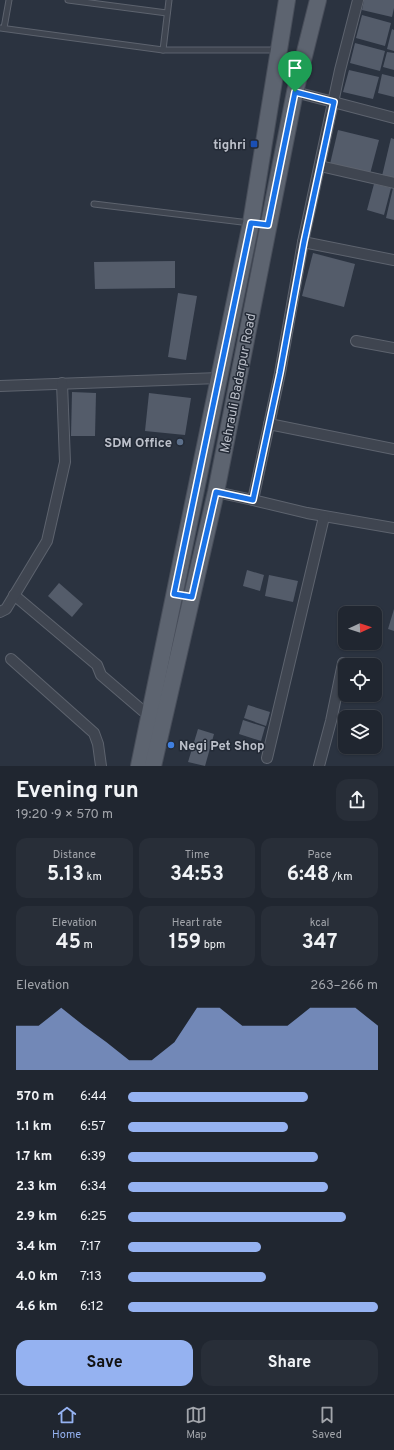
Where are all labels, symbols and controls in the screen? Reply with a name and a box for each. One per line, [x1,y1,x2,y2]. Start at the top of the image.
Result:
pin [278,51,312,92]
icon: arrive [284,57,306,79]
place label: tighri [213,138,246,154]
marker: tighri [249,139,259,149]
street label: Mehrauli Badarpur Road [218,312,260,454]
place label: SDM Office [104,436,172,452]
marker: SDM Office [175,437,185,447]
north arrow [338,606,382,650]
map controls [338,606,382,754]
button: locate [338,658,382,702]
button: layers [338,710,382,754]
place label: Negi Pet Shop [179,739,264,755]
marker: Negi Pet Shop [166,740,176,750]
text: Evening run [16,778,139,805]
button: share [336,779,378,821]
text: 19:20 · 9 × 570 m [16,807,113,823]
text: Distance [53,848,96,862]
text: Time [185,848,209,862]
text: Pace [308,848,332,862]
text: 5.13 [47,862,84,888]
text: 34:53 [170,862,224,888]
text: 6:48 [287,862,329,888]
text: km [84,870,102,884]
text: /km [329,870,353,884]
text: Elevation [52,916,97,930]
text: Heart rate [172,916,222,930]
text: kcal [310,916,329,930]
text: 45 [56,930,81,956]
text: 159 [169,930,201,956]
text: 347 [302,930,337,956]
text: m [81,938,93,952]
text: bpm [201,938,225,952]
text: Elevation [16,978,69,994]
text: 263–266 m [310,978,378,994]
text: 570 m [16,1089,54,1105]
text: 6:44 [80,1089,107,1105]
text: 1.1 km [16,1119,52,1135]
text: 6:57 [80,1119,105,1135]
text: 1.7 km [16,1149,52,1165]
text: 6:39 [80,1149,106,1165]
text: 2.3 km [16,1179,57,1195]
text: 6:34 [80,1179,107,1195]
text: 2.9 km [16,1209,57,1225]
text: 6:25 [80,1209,107,1225]
text: 3.4 km [16,1239,57,1255]
text: 7:17 [80,1239,101,1255]
text: 4.0 km [16,1269,58,1285]
text: 7:13 [80,1269,102,1285]
text: 4.6 km [16,1299,57,1315]
text: 6:12 [80,1299,104,1315]
button: Save [16,1340,193,1386]
button: Share [201,1340,378,1386]
tab: Home [52,1404,81,1442]
tab: Map [185,1404,207,1442]
tab: Saved [312,1404,342,1442]

